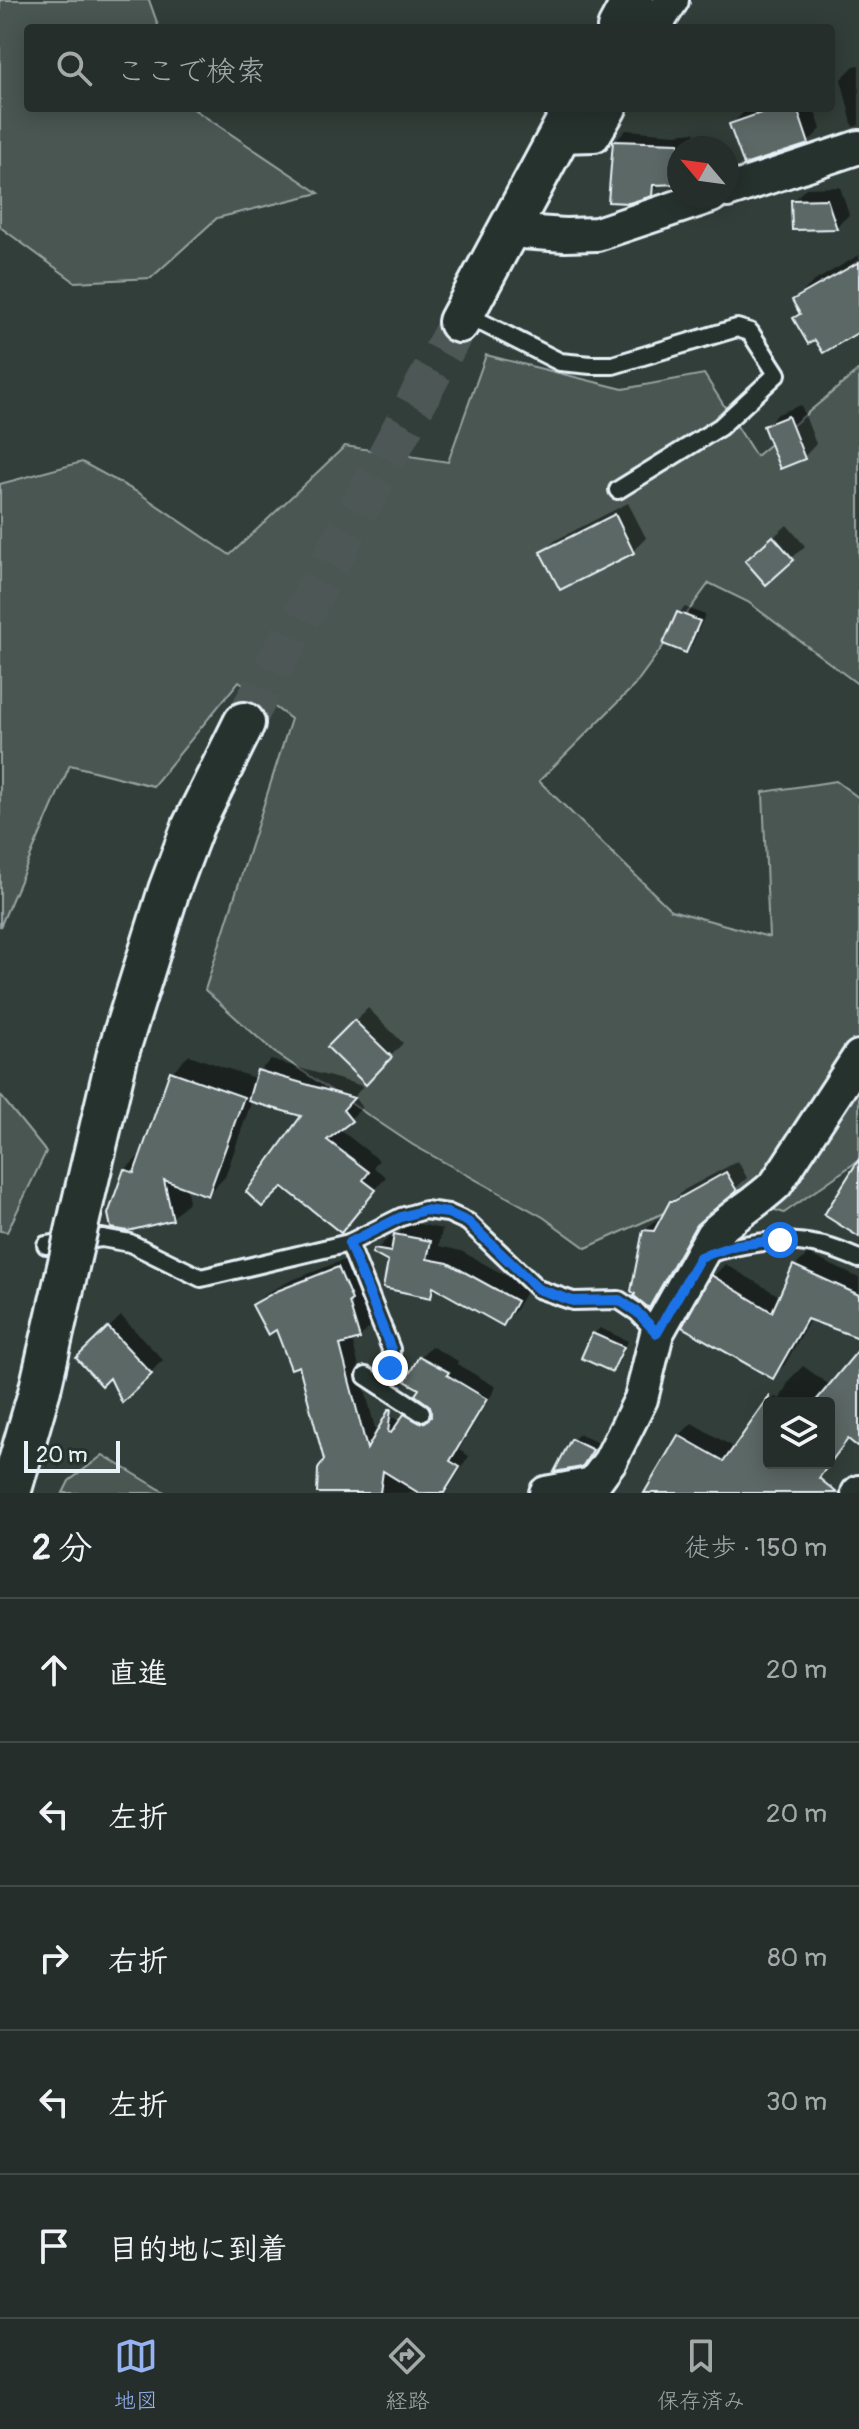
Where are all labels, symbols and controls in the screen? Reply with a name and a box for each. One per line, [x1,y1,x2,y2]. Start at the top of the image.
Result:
search box [24,24,835,112]
icon: search [52,46,96,90]
text: ここで検索 [116,53,266,90]
north arrow [667,136,739,208]
route start [762,1222,798,1258]
route end [372,1350,408,1386]
map controls [763,1397,835,1469]
button: layers [763,1397,835,1469]
scale bar [24,1437,120,1473]
text: 20 m [36,1441,88,1469]
text: 2 分 [32,1527,92,1570]
text: 徒歩 · 150 m [685,1532,827,1564]
icon: ahead [32,1648,76,1692]
text: 20 m [766,1654,827,1686]
text: 直進 [108,1655,168,1692]
icon: left [32,1792,76,1836]
text: 20 m [766,1798,827,1830]
text: 左折 [108,1799,168,1836]
icon: right [32,1936,76,1980]
text: 80 m [767,1942,827,1974]
text: 右折 [108,1943,168,1980]
icon: left [32,2080,76,2124]
text: 30 m [766,2086,827,2118]
text: 左折 [108,2087,168,2124]
icon: arrive [32,2224,76,2268]
text: 目的地に到着 [108,2231,288,2268]
tab: 地図 [114,2334,158,2415]
tab: 経路 [385,2334,429,2415]
tab: 保存済み [657,2334,745,2415]

